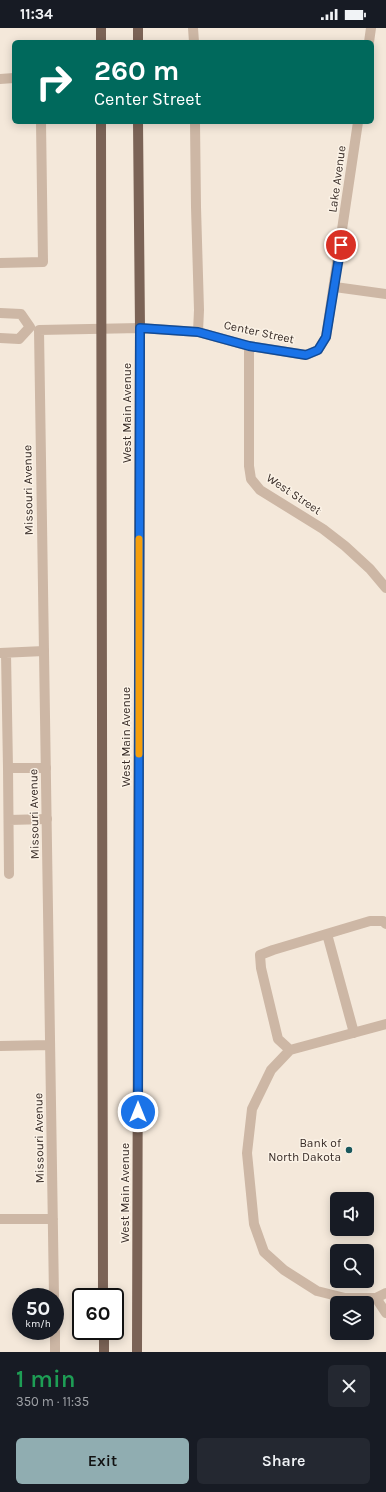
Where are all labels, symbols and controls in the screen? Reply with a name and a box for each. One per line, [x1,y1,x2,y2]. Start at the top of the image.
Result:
text: 11:34 [20,5,53,23]
text: 260 m [94,54,179,87]
icon: right [28,56,80,108]
text: Center Street [94,88,201,110]
street label: Lake Avenue [325,145,349,213]
pin [324,228,358,262]
icon: arrive [330,234,352,256]
street label: Center Street [223,318,296,346]
street label: West Main Avenue [120,363,134,463]
street label: Missouri Avenue [20,445,36,535]
street label: West Street [264,471,324,518]
street label: West Main Avenue [119,687,133,787]
street label: Missouri Avenue [26,769,42,859]
position arrow [117,1091,159,1133]
street label: Missouri Avenue [31,1093,47,1183]
place label: Bank of North Dakota [268,1136,342,1164]
street label: West Main Avenue [118,1143,132,1243]
marker: Bank of North Dakota [344,1145,354,1155]
map controls [330,1192,374,1340]
button: sound [330,1192,374,1236]
button: search [330,1244,374,1288]
speed limit sign: 60 [72,1288,124,1340]
button: layers [330,1296,374,1340]
text: 50 [26,1297,50,1320]
text: km/h [25,1318,51,1330]
text: 1 min [16,1365,76,1393]
button: close [328,1365,370,1407]
text: 350 m · 11:35 [16,1394,89,1409]
button: Exit [16,1438,189,1484]
button: Share [197,1438,370,1484]

